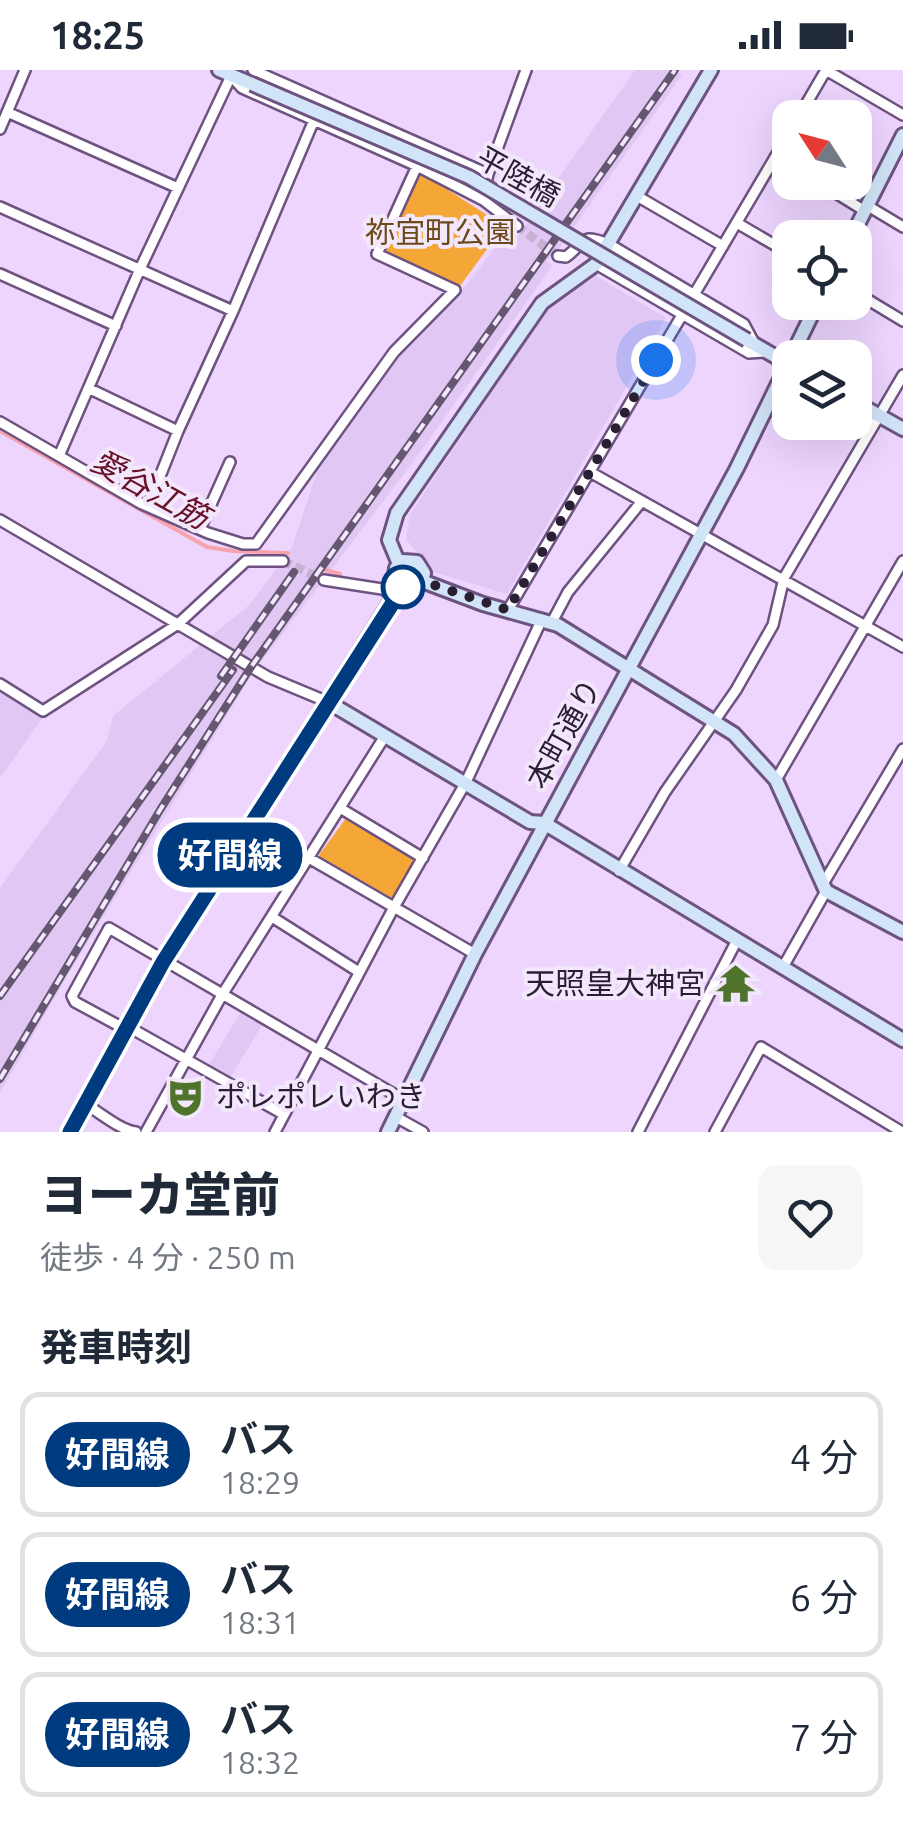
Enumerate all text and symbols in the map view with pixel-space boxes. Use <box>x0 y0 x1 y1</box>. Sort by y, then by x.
text: 18:25 <box>50 14 145 56</box>
north arrow <box>772 100 872 200</box>
map controls <box>772 100 872 440</box>
street label: 平陸橋 <box>471 139 566 213</box>
park label: 祢宜町公園 <box>365 215 515 249</box>
button: locate <box>772 220 872 320</box>
your location <box>631 335 681 385</box>
button: layers <box>772 340 872 440</box>
water label: 愛谷江筋 <box>86 441 220 537</box>
unlabelled marker <box>382 566 424 608</box>
street label: 本町通り <box>519 673 607 794</box>
line badge: 好間線 <box>172 822 288 888</box>
text: 好間線 <box>177 835 283 875</box>
temple icon: 天照皇大神宮 <box>714 963 756 1005</box>
place label: 天照皇大神宮 <box>525 966 705 1000</box>
theatre icon: ポレポレいわき <box>165 1076 207 1118</box>
place label: ポレポレいわき <box>216 1079 426 1113</box>
button: heart <box>758 1165 863 1270</box>
text: ヨーカ堂前 <box>40 1167 280 1221</box>
text: 徒歩 · 4 分 · 250 m <box>40 1239 296 1275</box>
text: 発車時刻 <box>40 1326 192 1368</box>
text: バス <box>220 1418 296 1460</box>
text: 好間線 <box>65 1434 170 1474</box>
text: 4 分 <box>790 1436 858 1478</box>
text: 18:29 <box>220 1464 300 1500</box>
text: バス <box>220 1558 296 1600</box>
text: 好間線 <box>65 1574 170 1614</box>
text: 6 分 <box>790 1576 858 1618</box>
text: 18:31 <box>220 1604 300 1640</box>
text: バス <box>220 1698 296 1740</box>
text: 好間線 <box>65 1714 170 1754</box>
text: 7 分 <box>790 1716 858 1758</box>
text: 18:32 <box>220 1744 300 1780</box>

